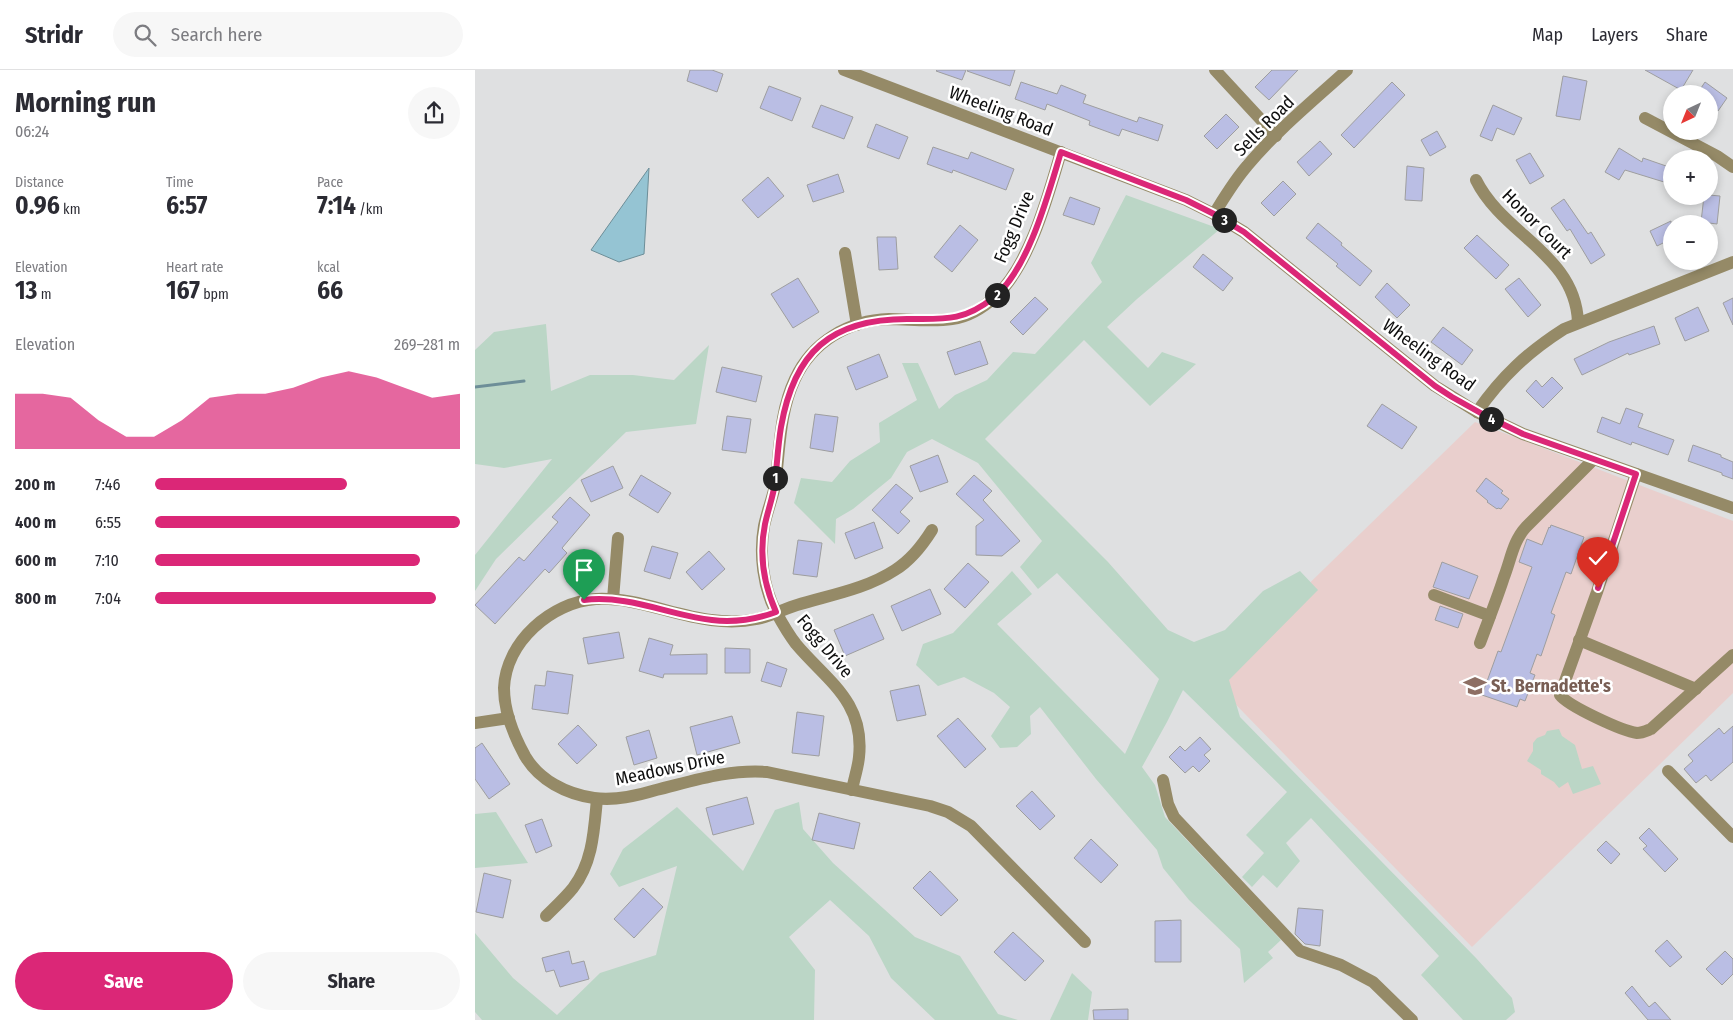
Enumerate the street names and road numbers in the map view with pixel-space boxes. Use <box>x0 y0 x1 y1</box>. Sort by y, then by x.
street label: Wheeling Road <box>946 81 1056 141</box>
street label: Sells Road <box>1229 91 1299 161</box>
street label: Honor Court <box>1498 185 1577 264</box>
street label: Fogg Drive <box>989 188 1039 266</box>
street label: Wheeling Road <box>1378 314 1480 396</box>
street label: Fogg Drive <box>792 610 858 682</box>
street label: Meadows Drive <box>613 746 727 790</box>

